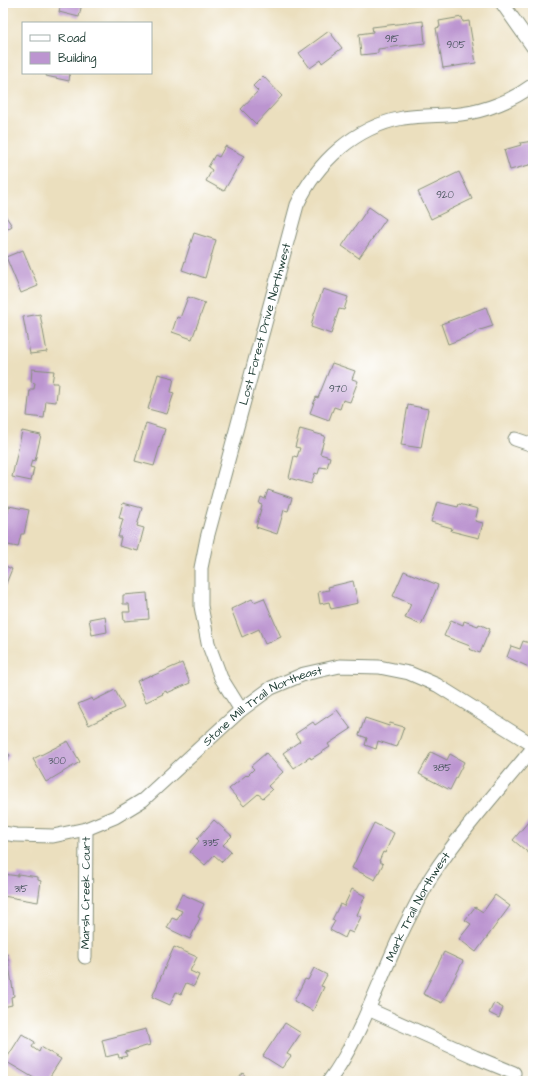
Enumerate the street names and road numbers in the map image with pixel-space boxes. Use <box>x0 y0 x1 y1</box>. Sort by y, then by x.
street label: Lost Forest Drive Northwest <box>235 241 295 407</box>
street label: Stone Mill Trail Northeast <box>199 662 324 750</box>
street label: Marsh Creek Court <box>77 836 94 949</box>
street label: Mark Trail Northwest <box>381 848 454 964</box>

